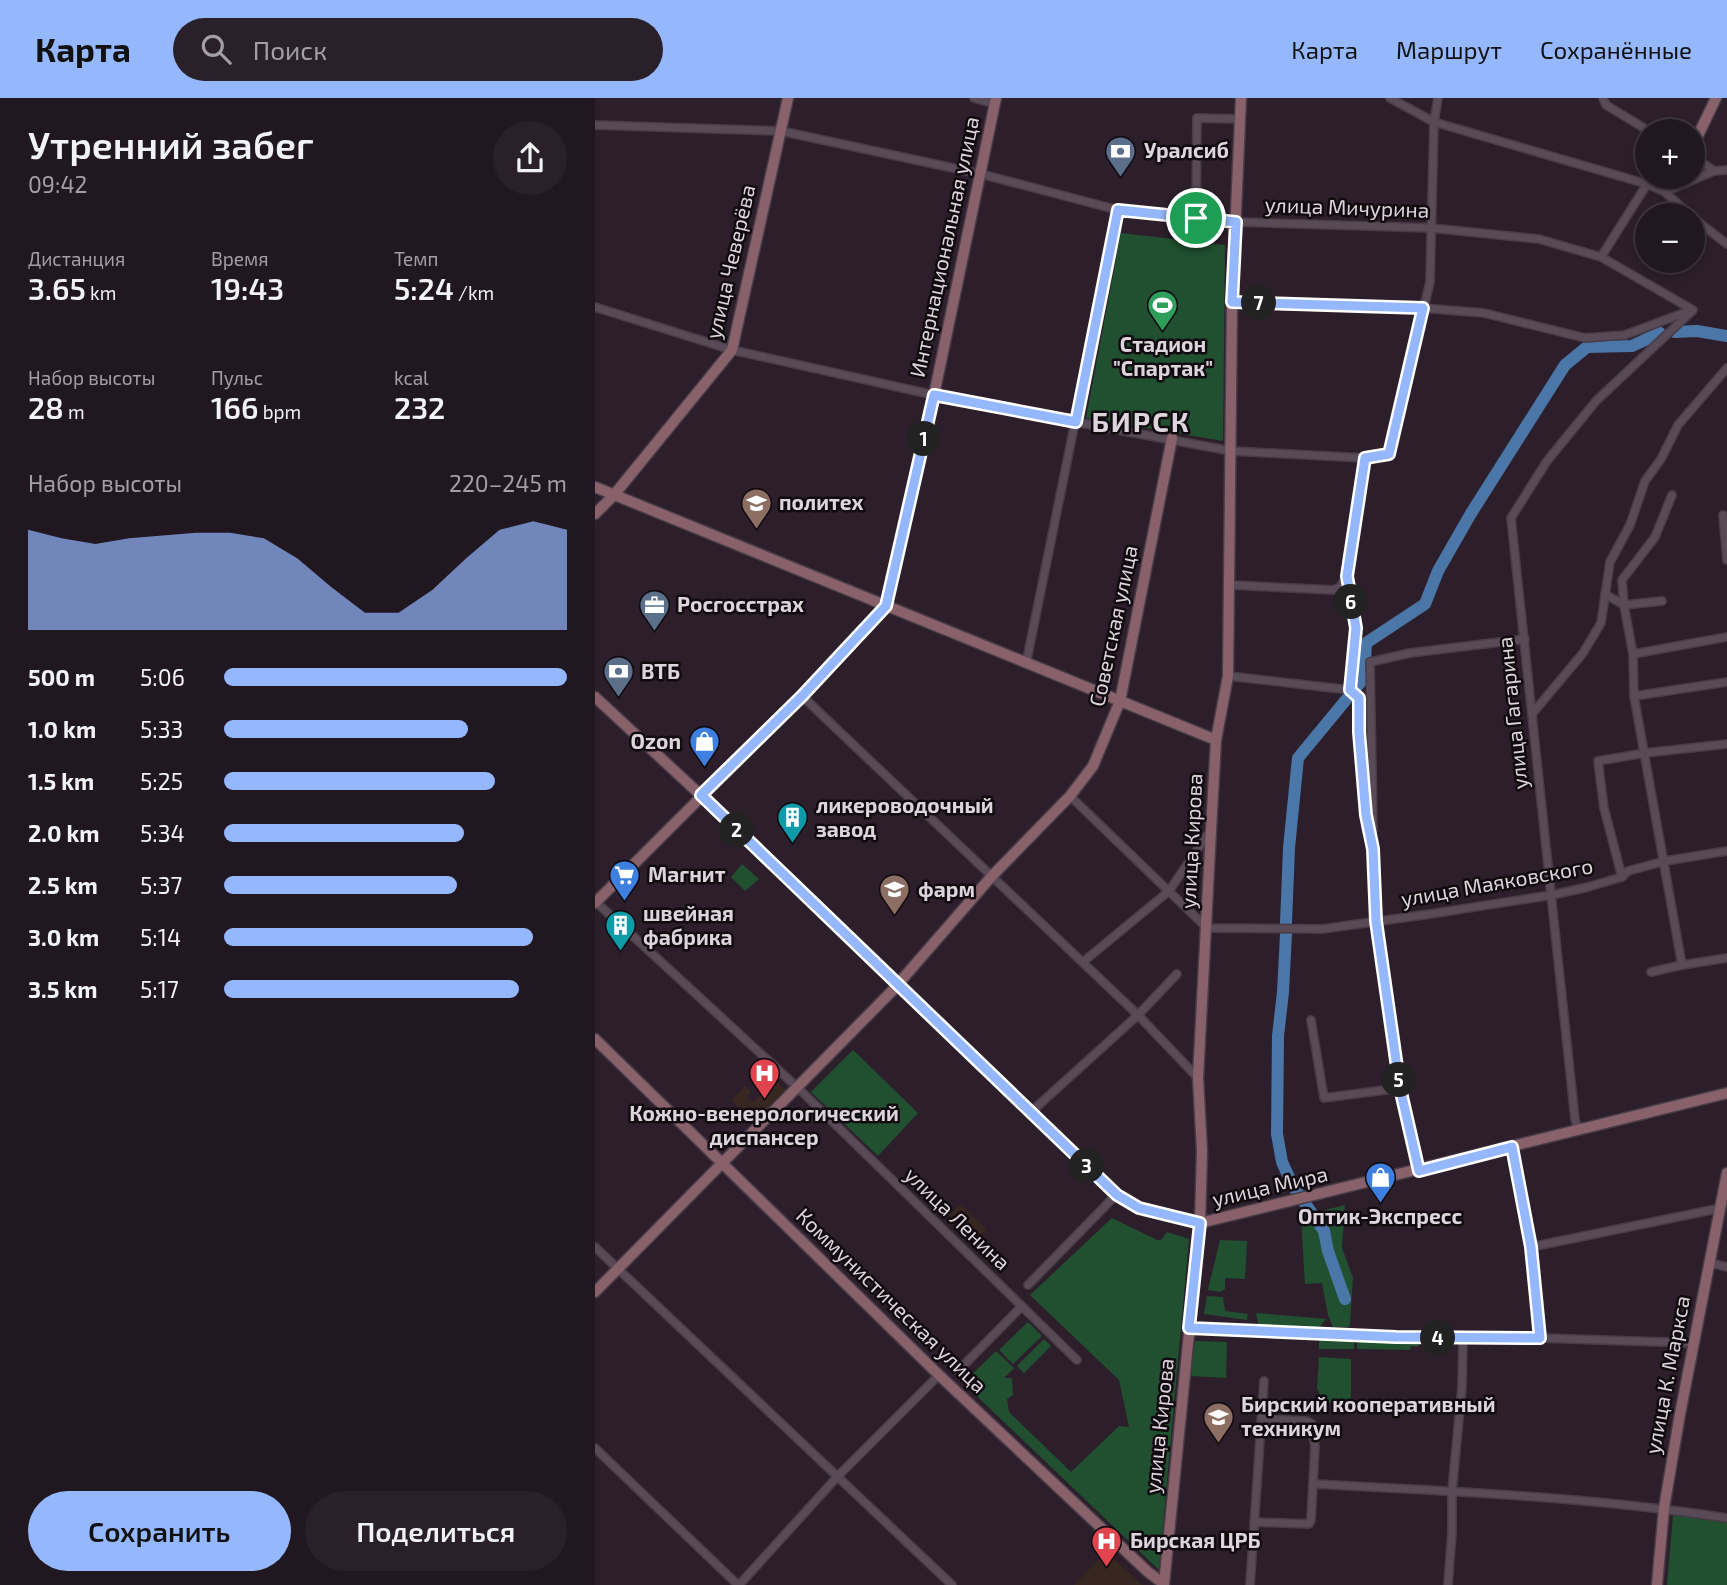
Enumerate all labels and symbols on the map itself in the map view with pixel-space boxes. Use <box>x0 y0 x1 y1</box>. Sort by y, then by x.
street label: Интернациональная улица <box>904 114 984 380</box>
bank icon: Уралсиб <box>1104 134 1138 178</box>
place label: Уралсиб <box>1144 137 1229 162</box>
street label: улица Чеверёва <box>700 182 760 341</box>
pin <box>1166 188 1226 248</box>
street label: улица Мичурина <box>1264 191 1430 223</box>
pin: 7 <box>1241 286 1277 320</box>
sports icon: Стадион "Спартак" <box>1146 288 1180 332</box>
place label: Стадион "Спартак" <box>1113 331 1213 380</box>
district label: БИРСК <box>1091 404 1191 438</box>
pin: 1 <box>907 422 941 456</box>
school or university icon: политех <box>739 486 773 530</box>
place label: политех <box>779 489 863 514</box>
street label: Советская улица <box>1083 543 1143 709</box>
pin: 6 <box>1333 584 1369 620</box>
office icon: Росгосстрах <box>637 588 671 632</box>
place label: Росгосстрах <box>677 591 804 616</box>
street label: улица Гагарина <box>1491 636 1533 791</box>
bank icon: ВТБ <box>601 655 635 699</box>
place label: ВТБ <box>641 658 680 683</box>
shop icon: Ozon <box>687 725 721 769</box>
place label: Ozon <box>631 728 681 753</box>
street label: улица Кирова <box>1174 772 1208 909</box>
place label: ликероводочный завод <box>816 792 994 841</box>
building icon: ликероводочный завод <box>776 801 810 845</box>
pin: 2 <box>719 812 755 848</box>
street label: улица Маяковского <box>1399 852 1595 912</box>
supermarket icon: Магнит <box>608 858 642 902</box>
place label: Магнит <box>648 861 726 886</box>
school or university icon: фарм <box>878 873 912 917</box>
place label: фарм <box>918 876 975 901</box>
place label: швейная фабрика <box>643 900 734 949</box>
building icon: швейная фабрика <box>603 909 637 953</box>
hospital icon: Кожно-венерологический диспансер <box>747 1057 781 1101</box>
pin: 5 <box>1381 1062 1417 1098</box>
place label: Кожно-венерологический диспансер <box>629 1100 899 1149</box>
pin: 3 <box>1070 1148 1105 1184</box>
street label: улица Мира <box>1209 1160 1330 1212</box>
shop icon: Оптик-Экспресс <box>1363 1160 1397 1204</box>
street label: улица Ленина <box>899 1161 1016 1275</box>
street label: Коммунистическая улица <box>791 1202 992 1398</box>
place label: Оптик-Экспресс <box>1298 1203 1462 1228</box>
street label: улица К. Маркса <box>1639 1293 1695 1456</box>
pin: 4 <box>1421 1320 1455 1356</box>
street label: улица Кирова <box>1139 1357 1179 1495</box>
place label: Бирский кооперативный техникум <box>1241 1391 1496 1440</box>
school or university icon: Бирский кооперативный техникум <box>1201 1400 1235 1444</box>
hospital icon: Бирская ЦРБ <box>1090 1524 1124 1568</box>
place label: Бирская ЦРБ <box>1130 1527 1261 1552</box>

